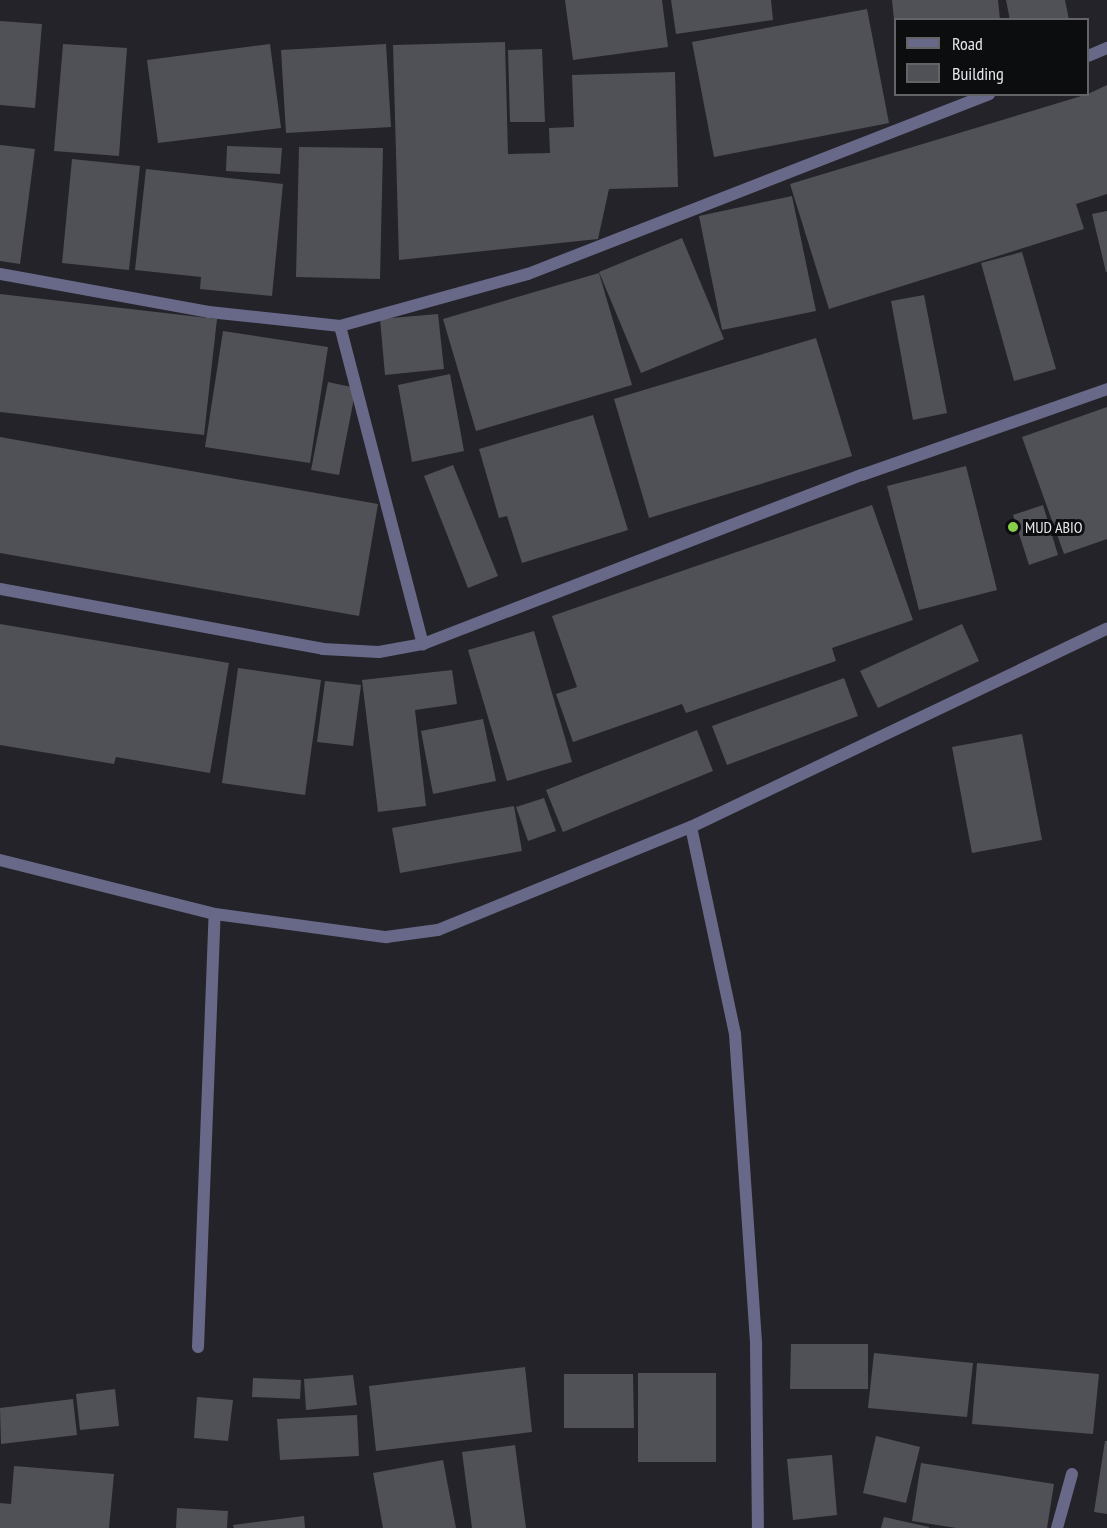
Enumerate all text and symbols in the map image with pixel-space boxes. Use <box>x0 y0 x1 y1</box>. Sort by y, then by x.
legend <box>894 18 1089 96</box>
text: Road <box>952 32 983 55</box>
text: Building <box>952 62 1004 85</box>
place label: MUD ABIO <box>1025 517 1083 537</box>
marker: MUD ABIO <box>1006 520 1020 534</box>

